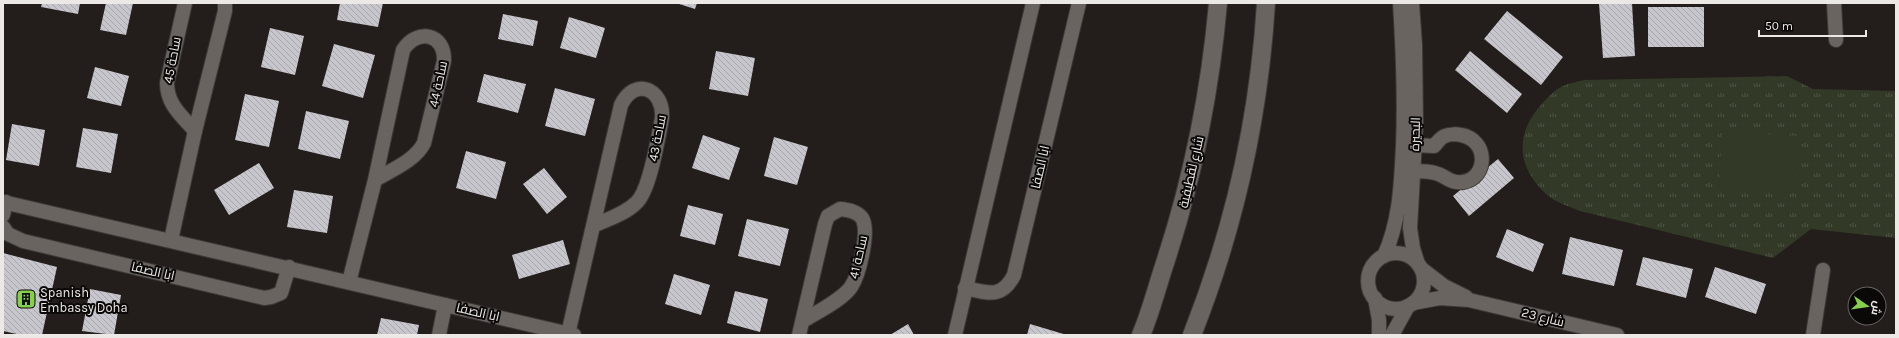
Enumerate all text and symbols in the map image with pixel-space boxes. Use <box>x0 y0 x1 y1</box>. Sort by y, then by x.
scale bar <box>1759 12 1866 38</box>
text: 50 m <box>1765 19 1793 33</box>
street label: ساحة 45 <box>160 35 184 85</box>
street label: ساحة 44 <box>426 59 450 109</box>
street label: ساحة 43 <box>645 113 669 163</box>
street label: البحيرة <box>1407 117 1423 151</box>
street label: شارع لقطيفية <box>1175 135 1208 210</box>
street label: ابا الصفا <box>1028 144 1052 190</box>
street label: ساحة 41 <box>846 234 870 280</box>
street label: ابا الصفا <box>130 259 176 283</box>
place label: Spanish Embassy Doha <box>40 285 128 315</box>
north arrow <box>1847 286 1887 326</box>
building icon: Spanish Embassy Doha <box>15 288 37 310</box>
street label: ابا الصفا <box>455 300 501 324</box>
text: ش <box>1868 300 1884 316</box>
street label: شارع 23 <box>1520 304 1566 331</box>

